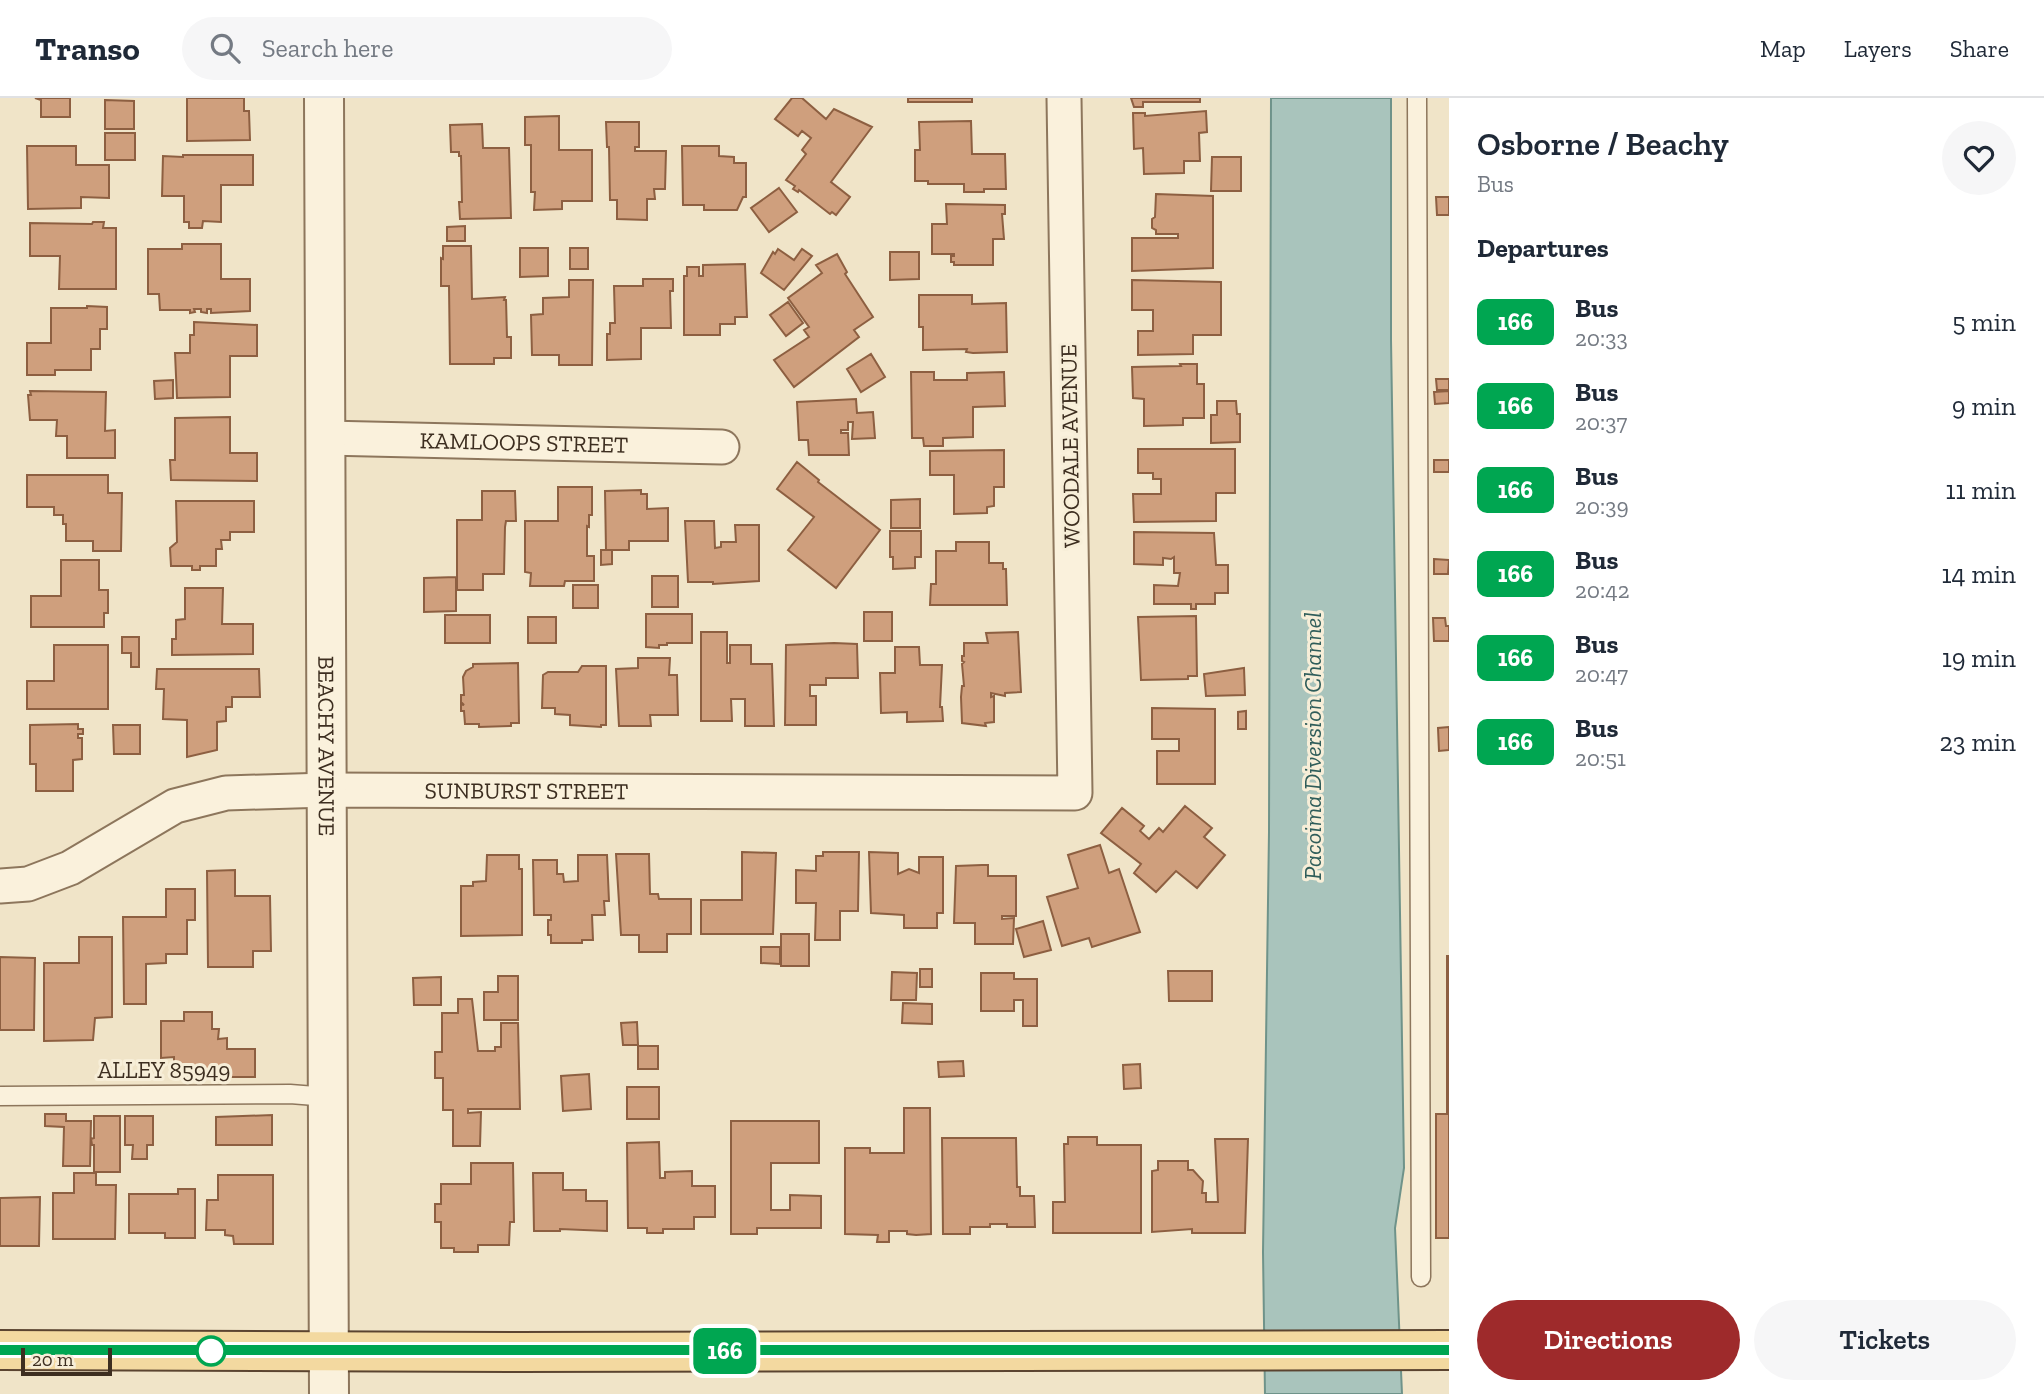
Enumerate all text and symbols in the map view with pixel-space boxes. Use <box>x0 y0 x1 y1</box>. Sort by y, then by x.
search box <box>182 17 672 80</box>
text: Transo <box>35 29 140 68</box>
icon: search <box>206 29 244 67</box>
text: Search here <box>262 32 393 64</box>
text: Map <box>1760 34 1806 63</box>
text: Layers <box>1844 34 1912 63</box>
text: Share <box>1950 34 2009 63</box>
button: heart <box>1942 121 2016 195</box>
text: Osborne / Beachy <box>1477 124 1729 163</box>
text: Bus <box>1477 170 1514 198</box>
text: Departures <box>1477 232 1609 264</box>
text: Bus <box>1575 292 1618 324</box>
text: 5 min <box>1952 306 2016 338</box>
text: 166 <box>1498 307 1533 336</box>
text: 20:33 <box>1575 324 1628 352</box>
street label: WOODALE AVENUE <box>1054 344 1086 548</box>
text: Bus <box>1575 376 1618 408</box>
text: 9 min <box>1952 390 2016 422</box>
text: 166 <box>1498 391 1533 420</box>
text: 20:37 <box>1575 408 1627 436</box>
street label: KAMLOOPS STREET <box>419 426 629 459</box>
text: Bus <box>1575 460 1618 492</box>
text: 11 min <box>1945 474 2016 506</box>
text: 166 <box>1498 475 1533 504</box>
text: 20:39 <box>1575 492 1629 520</box>
text: Bus <box>1575 544 1618 576</box>
text: 14 min <box>1941 558 2016 590</box>
text: 166 <box>1498 559 1533 588</box>
text: 20:42 <box>1575 576 1630 604</box>
water label: Pacoima Diversion Channel <box>1298 612 1327 880</box>
text: Bus <box>1575 628 1618 660</box>
text: 19 min <box>1942 642 2016 674</box>
text: 166 <box>1498 643 1533 672</box>
street label: BEACHY AVENUE <box>312 656 341 836</box>
text: 20:47 <box>1575 660 1628 688</box>
text: Bus <box>1575 712 1618 744</box>
text: 23 min <box>1939 726 2016 758</box>
text: 166 <box>1498 727 1533 756</box>
text: 20:51 <box>1575 744 1626 772</box>
street label: SUNBURST STREET <box>424 776 628 805</box>
street label: ALLEY 85949 <box>97 1056 231 1084</box>
button: Directions <box>1477 1300 1740 1380</box>
button: Tickets <box>1754 1300 2016 1380</box>
line badge: 166 <box>685 1328 765 1374</box>
unlabelled marker <box>196 1336 226 1366</box>
text: 166 <box>707 1336 743 1365</box>
scale bar <box>21 1345 112 1377</box>
text: 20 m <box>32 1348 73 1371</box>

